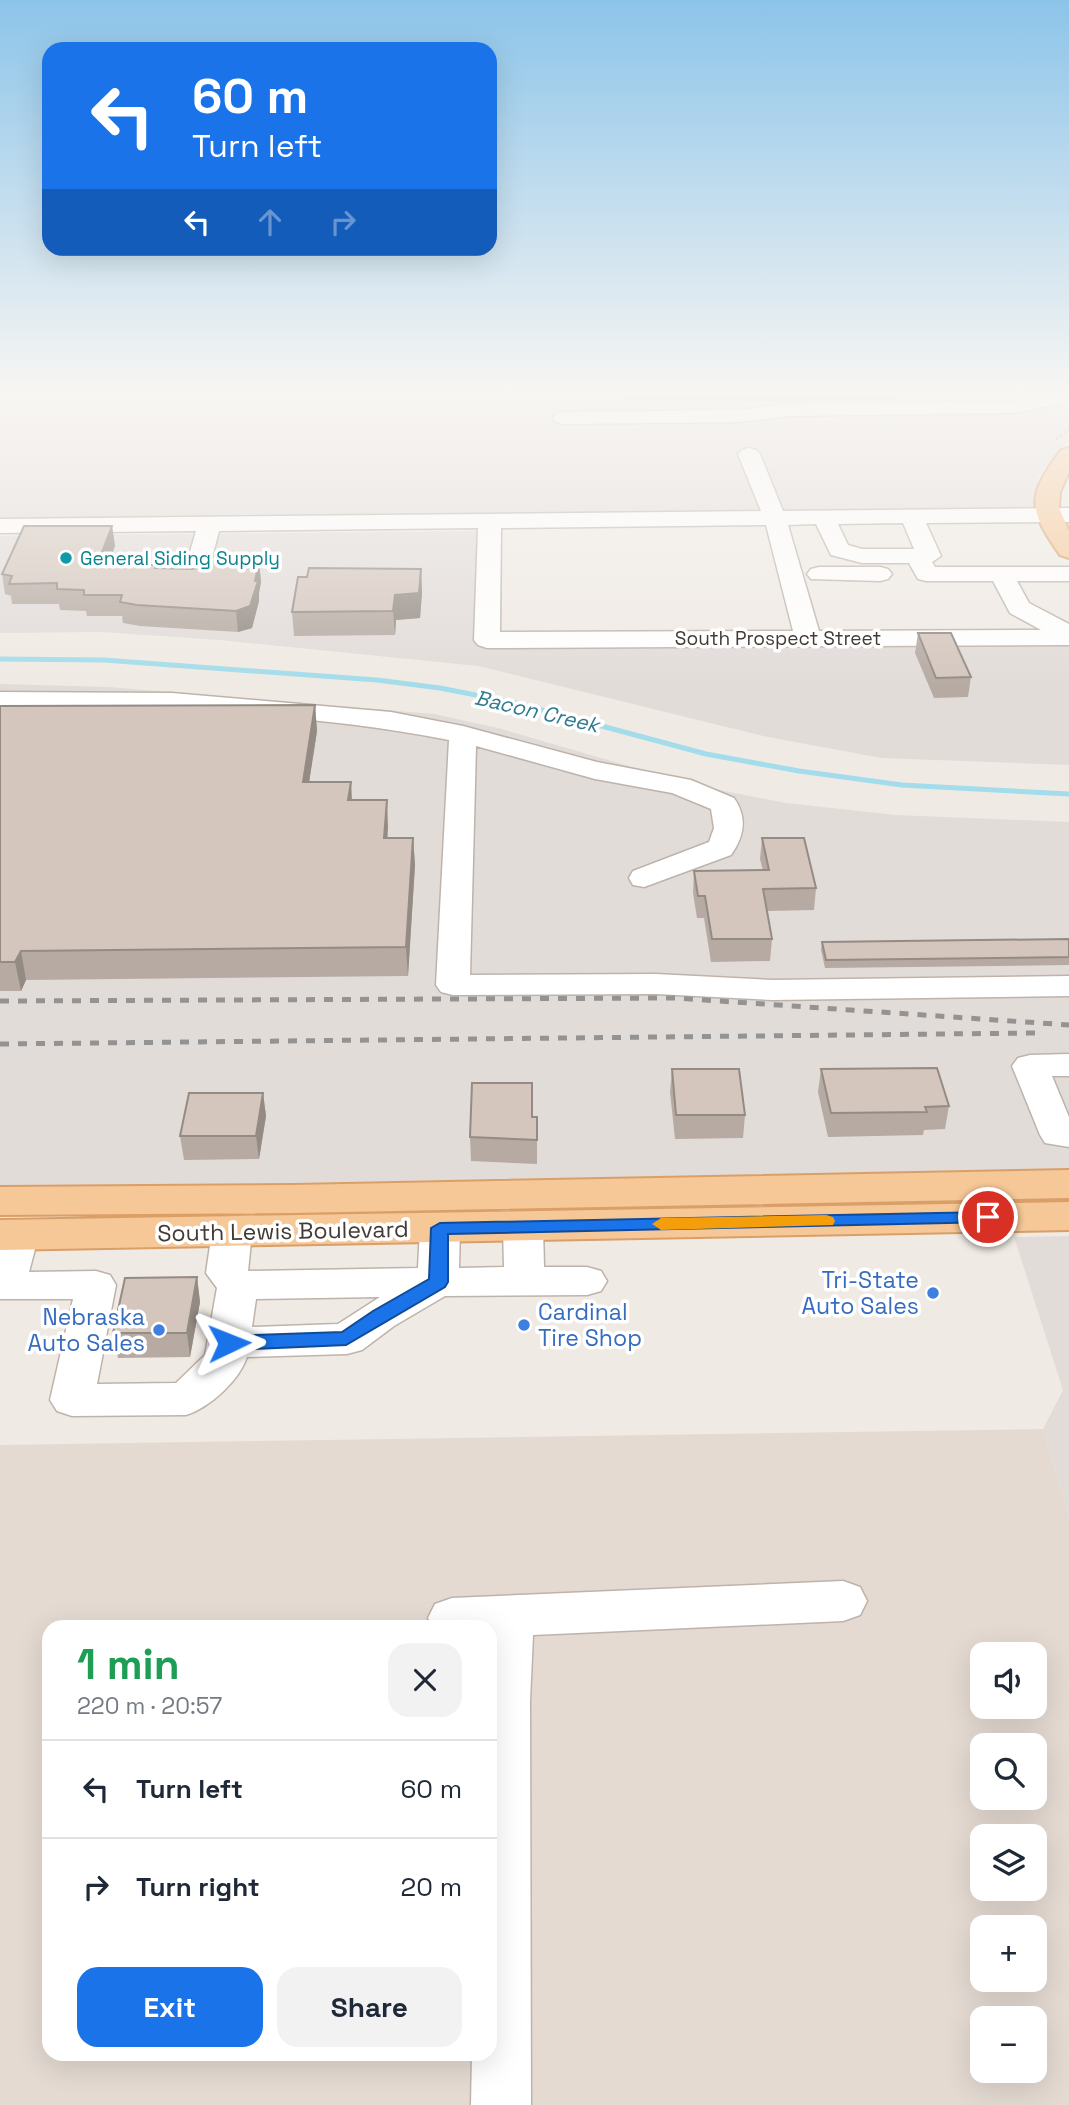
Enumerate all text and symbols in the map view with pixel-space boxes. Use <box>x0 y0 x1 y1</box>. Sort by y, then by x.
text: 60 m <box>192 65 308 127</box>
icon: left <box>77 70 168 161</box>
text: Turn left <box>192 126 322 166</box>
icon: left <box>178 203 216 241</box>
icon: ahead <box>251 203 289 241</box>
icon: right <box>324 203 362 241</box>
place label: General Siding Supply <box>80 546 280 571</box>
marker: General Siding Supply <box>58 550 74 566</box>
street label: South Prospect Street <box>675 626 881 651</box>
water label: Bacon Creek <box>472 684 604 739</box>
pin <box>958 1187 1018 1247</box>
icon: arrive <box>969 1198 1007 1236</box>
street label: South Lewis Boulevard <box>157 1214 409 1248</box>
place label: Tri-State Auto Sales <box>801 1265 919 1321</box>
marker: Tri-State Auto Sales <box>925 1285 941 1301</box>
place label: Cardinal Tire Shop <box>538 1297 642 1353</box>
place label: Nebraska Auto Sales <box>27 1302 145 1358</box>
position arrow <box>192 1306 266 1380</box>
marker: Cardinal Tire Shop <box>516 1317 532 1333</box>
marker: Nebraska Auto Sales <box>151 1322 167 1338</box>
text: 1 min <box>77 1638 180 1691</box>
map controls <box>970 1642 1047 2083</box>
button: sound <box>970 1642 1047 1719</box>
button: close <box>388 1643 462 1717</box>
text: 220 m · 20:57 <box>77 1691 222 1721</box>
button: search <box>970 1733 1047 1810</box>
icon: left <box>77 1770 115 1808</box>
text: Turn left <box>136 1772 243 1806</box>
text: 60 m <box>400 1772 462 1806</box>
button: layers <box>970 1824 1047 1901</box>
icon: right <box>77 1868 115 1906</box>
text: Turn right <box>136 1870 260 1904</box>
text: 20 m <box>401 1870 462 1904</box>
button: + <box>970 1915 1047 1992</box>
button: Exit <box>77 1967 263 2047</box>
button: Share <box>277 1967 462 2047</box>
button: − <box>970 2006 1047 2083</box>

